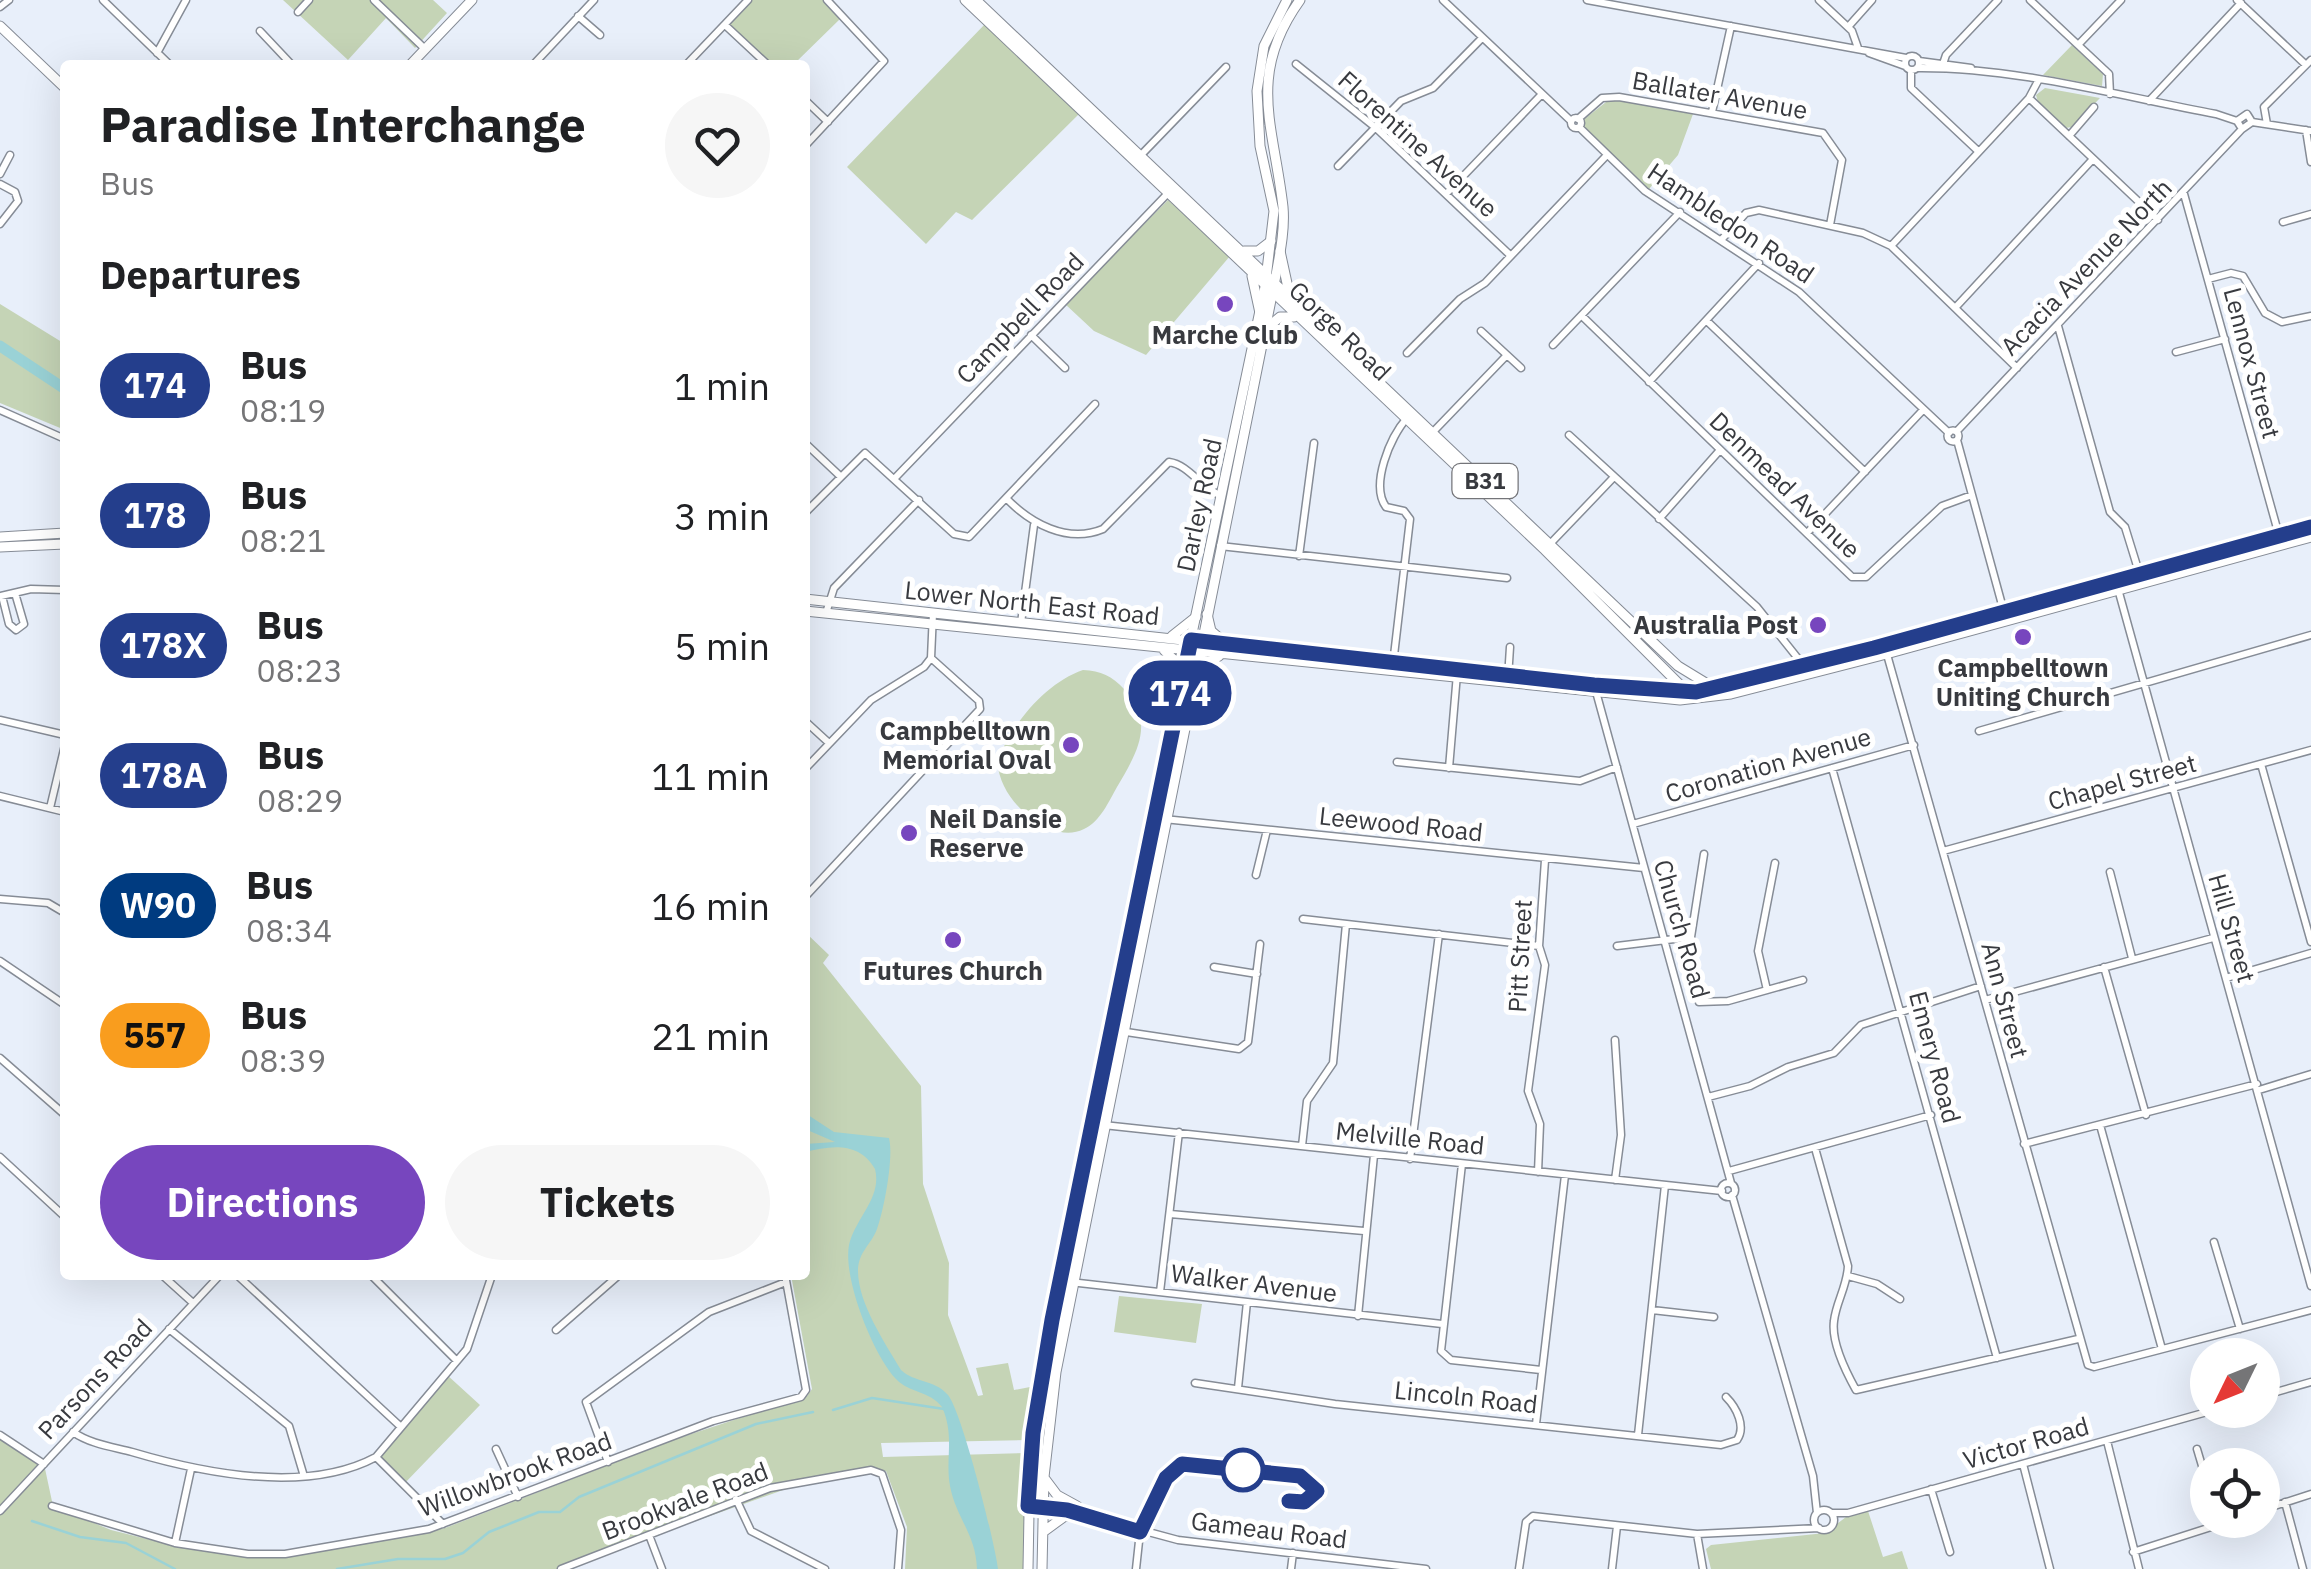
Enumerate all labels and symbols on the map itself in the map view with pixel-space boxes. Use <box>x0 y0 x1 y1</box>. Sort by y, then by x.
street label: Florentine Avenue <box>1331 63 1505 224</box>
street label: Ballater Avenue <box>1630 63 1810 126</box>
street label: Hambledon Road <box>1642 155 1821 290</box>
street label: Acacia Avenue North <box>1993 171 2179 362</box>
street label: Campbell Road <box>949 245 1091 390</box>
street label: Gorge Road <box>1282 274 1399 388</box>
street label: Lennox Street <box>2216 284 2289 442</box>
marker: Marche Club <box>1214 293 1236 315</box>
place label: Marche Club <box>1152 318 1298 351</box>
street label: Denmead Avenue <box>1703 404 1868 565</box>
street label: Darley Road <box>1168 435 1229 575</box>
road number: B31 <box>1452 464 1518 498</box>
street label: Lower North East Road <box>903 573 1161 632</box>
place label: Australia Post <box>1633 608 1798 641</box>
marker: Australia Post <box>1807 614 1829 636</box>
marker: Campbelltown Uniting Church <box>2012 626 2034 648</box>
place label: Campbelltown Uniting Church <box>1936 651 2110 713</box>
line badge: 174 <box>1122 660 1238 726</box>
place label: Campbelltown Memorial Oval <box>880 714 1051 776</box>
street label: Coronation Avenue <box>1661 719 1875 810</box>
marker: Campbelltown Memorial Oval <box>1060 734 1082 756</box>
street label: Chapel Street <box>2044 746 2200 817</box>
street label: Leewood Road <box>1317 798 1485 849</box>
place label: Neil Dansie Reserve <box>929 802 1062 864</box>
marker: Neil Dansie Reserve <box>898 822 920 844</box>
street label: Church Road <box>1647 856 1718 1002</box>
street label: Hill Street <box>2201 870 2264 986</box>
street label: Pitt Street <box>1500 899 1539 1013</box>
marker: Futures Church <box>942 929 964 951</box>
street label: Ann Street <box>1974 938 2037 1062</box>
place label: Futures Church <box>863 954 1043 987</box>
street label: Emery Road <box>1902 987 1969 1127</box>
street label: Melville Road <box>1334 1113 1486 1162</box>
street label: Walker Avenue <box>1169 1256 1339 1309</box>
street label: Parsons Road <box>30 1311 159 1446</box>
north arrow <box>2190 1338 2280 1428</box>
street label: Lincoln Road <box>1393 1373 1539 1420</box>
street label: Victor Road <box>1959 1409 2093 1476</box>
street label: Willowbrook Road <box>414 1423 616 1524</box>
unlabelled marker <box>1222 1449 1264 1491</box>
street label: Brookvale Road <box>597 1454 773 1547</box>
street label: Gameau Road <box>1189 1504 1349 1555</box>

